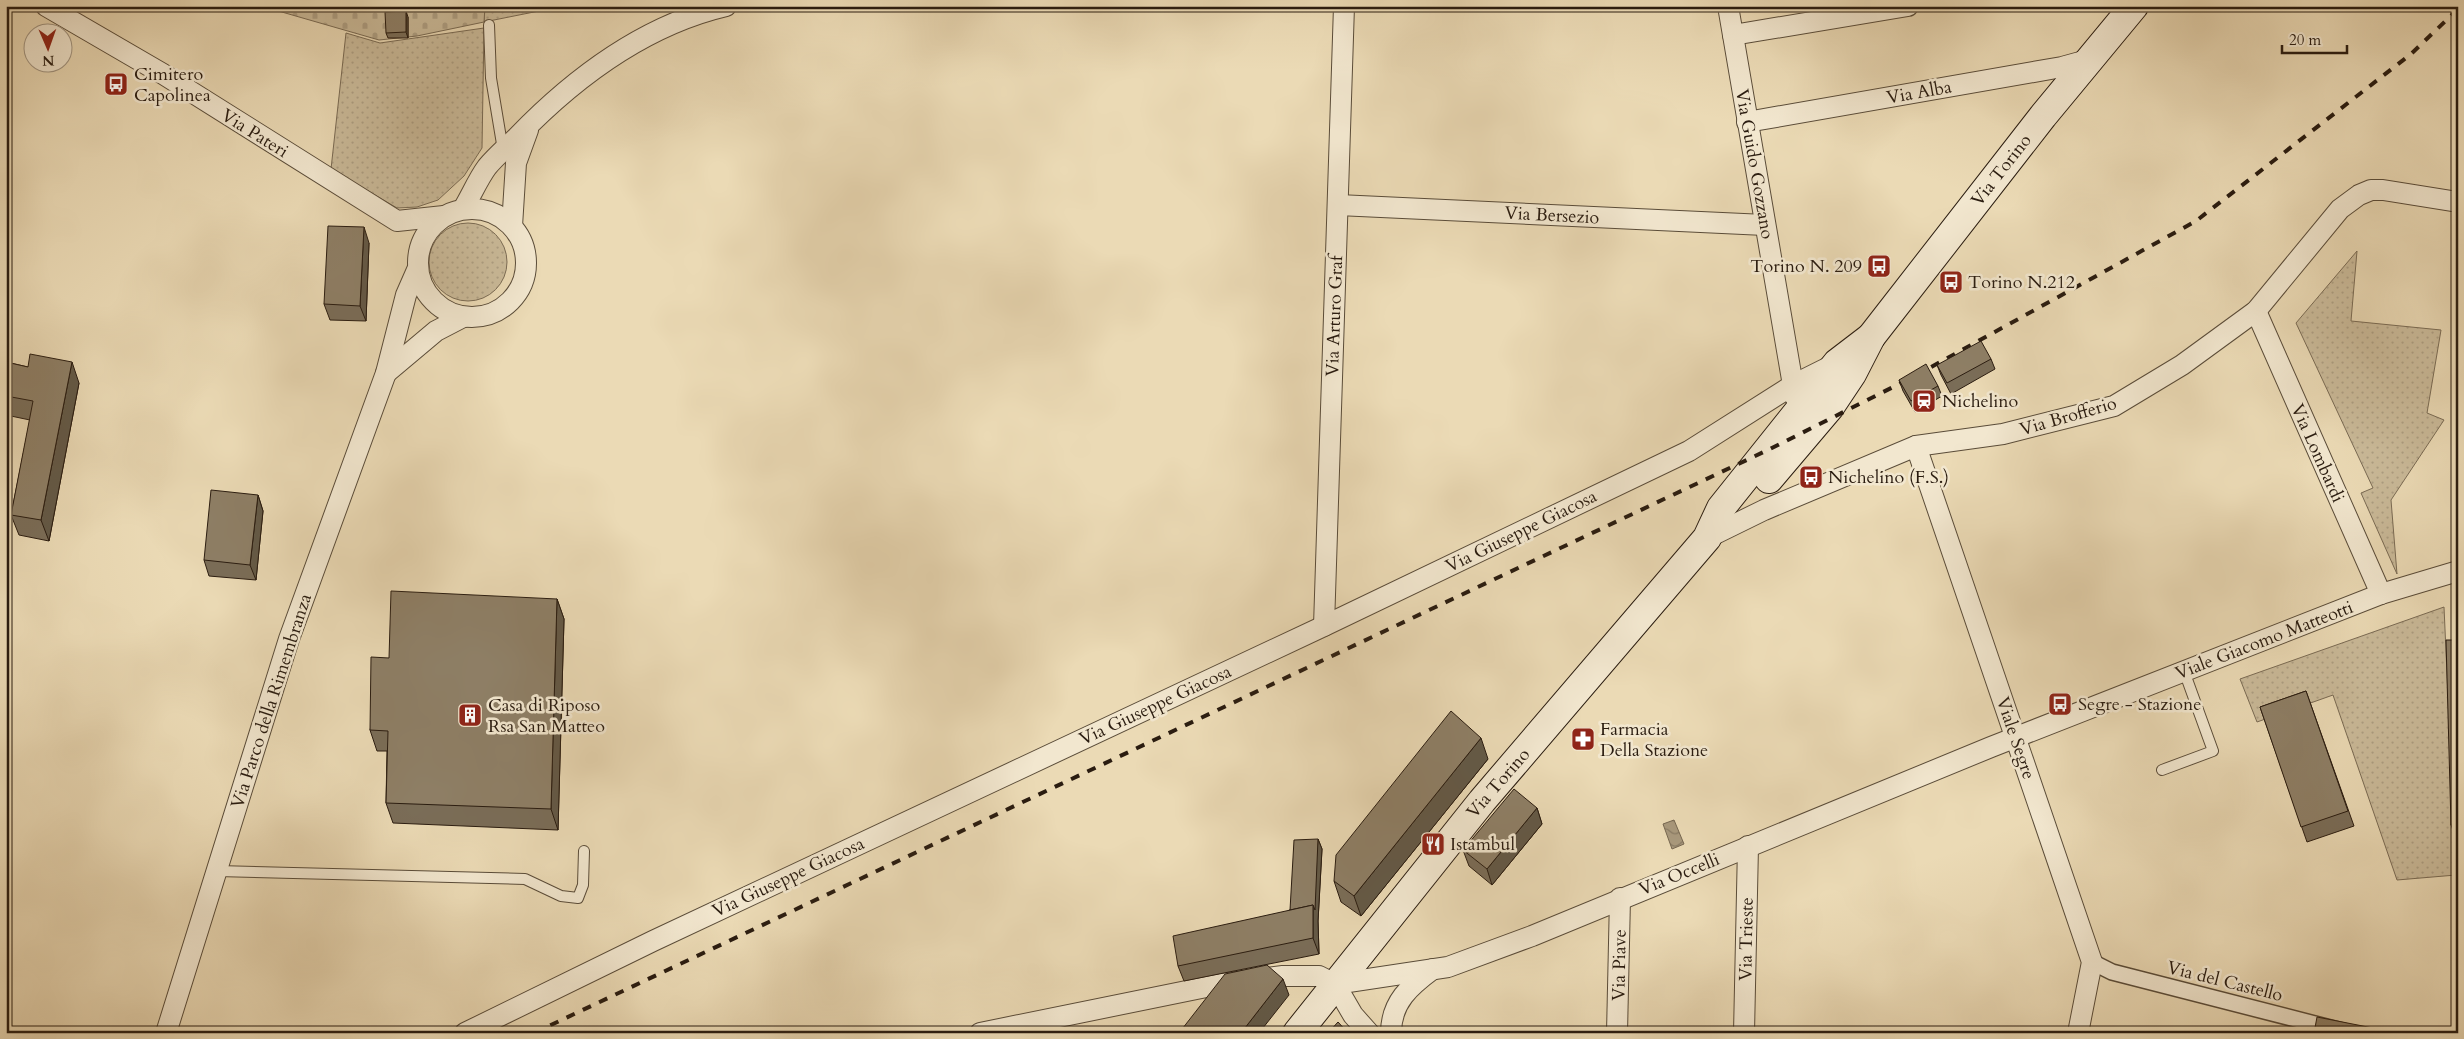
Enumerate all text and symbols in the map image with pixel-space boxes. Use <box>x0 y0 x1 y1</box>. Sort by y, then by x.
north arrow <box>22 22 72 72</box>
scale bar <box>2282 22 2346 54</box>
text: 20 m <box>2289 30 2321 50</box>
text: N <box>42 51 55 70</box>
place label: Cimitero Capolinea <box>134 62 211 108</box>
bus stop icon: Cimitero Capolinea <box>103 71 129 97</box>
street label: Via Alba <box>1885 74 1954 111</box>
street label: Via Guido Gozzano <box>1729 87 1780 241</box>
street label: Via Pateri <box>216 103 293 164</box>
street label: Via Torino <box>1965 129 2038 212</box>
street label: Via Bersezio <box>1504 201 1600 230</box>
street label: Via Arturo Graf <box>1320 252 1349 377</box>
bus stop icon: Torino N. 209 <box>1866 253 1892 279</box>
place label: Torino N. 209 <box>1750 254 1862 279</box>
bus stop icon: Torino N.212 <box>1938 269 1964 295</box>
place label: Torino N.212 <box>1968 270 2075 295</box>
station icon: Nichelino <box>1911 388 1937 414</box>
place label: Nichelino <box>1942 389 2019 414</box>
street label: Via Brofferio <box>2017 391 2120 442</box>
street label: Via Lombardi <box>2285 400 2350 506</box>
bus stop icon: Nichelino (F.S.) <box>1798 464 1824 490</box>
place label: Nichelino (F.S.) <box>1828 465 1949 490</box>
street label: Via Giuseppe Giacosa <box>1441 484 1601 579</box>
street label: Via Parco della Rimembranza <box>225 590 318 812</box>
street label: Viale Giacomo Matteotti <box>2172 595 2357 686</box>
street label: Via Giuseppe Giacosa <box>1075 659 1236 752</box>
bus stop icon: Segre - Stazione <box>2047 691 2073 717</box>
place label: Segre - Stazione <box>2078 692 2201 717</box>
place label: Casa di Riposo Rsa San Matteo <box>488 693 605 739</box>
street label: Viale Segre <box>1990 694 2041 783</box>
building icon: Casa di Riposo Rsa San Matteo <box>457 702 483 728</box>
place label: Farmacia Della Stazione <box>1600 717 1708 763</box>
pharmacy icon: Farmacia Della Stazione <box>1570 726 1596 752</box>
street label: Via Torino <box>1461 743 1536 824</box>
street label: Via Giuseppe Giacosa <box>708 831 869 924</box>
restaurant icon: Istambul <box>1420 831 1446 857</box>
place label: Istambul <box>1450 832 1515 857</box>
street label: Via Occelli <box>1635 847 1723 902</box>
street label: Via Trieste <box>1733 897 1760 981</box>
street label: Via Piave <box>1606 929 1633 1001</box>
street label: Via del Castello <box>2164 955 2286 1008</box>

